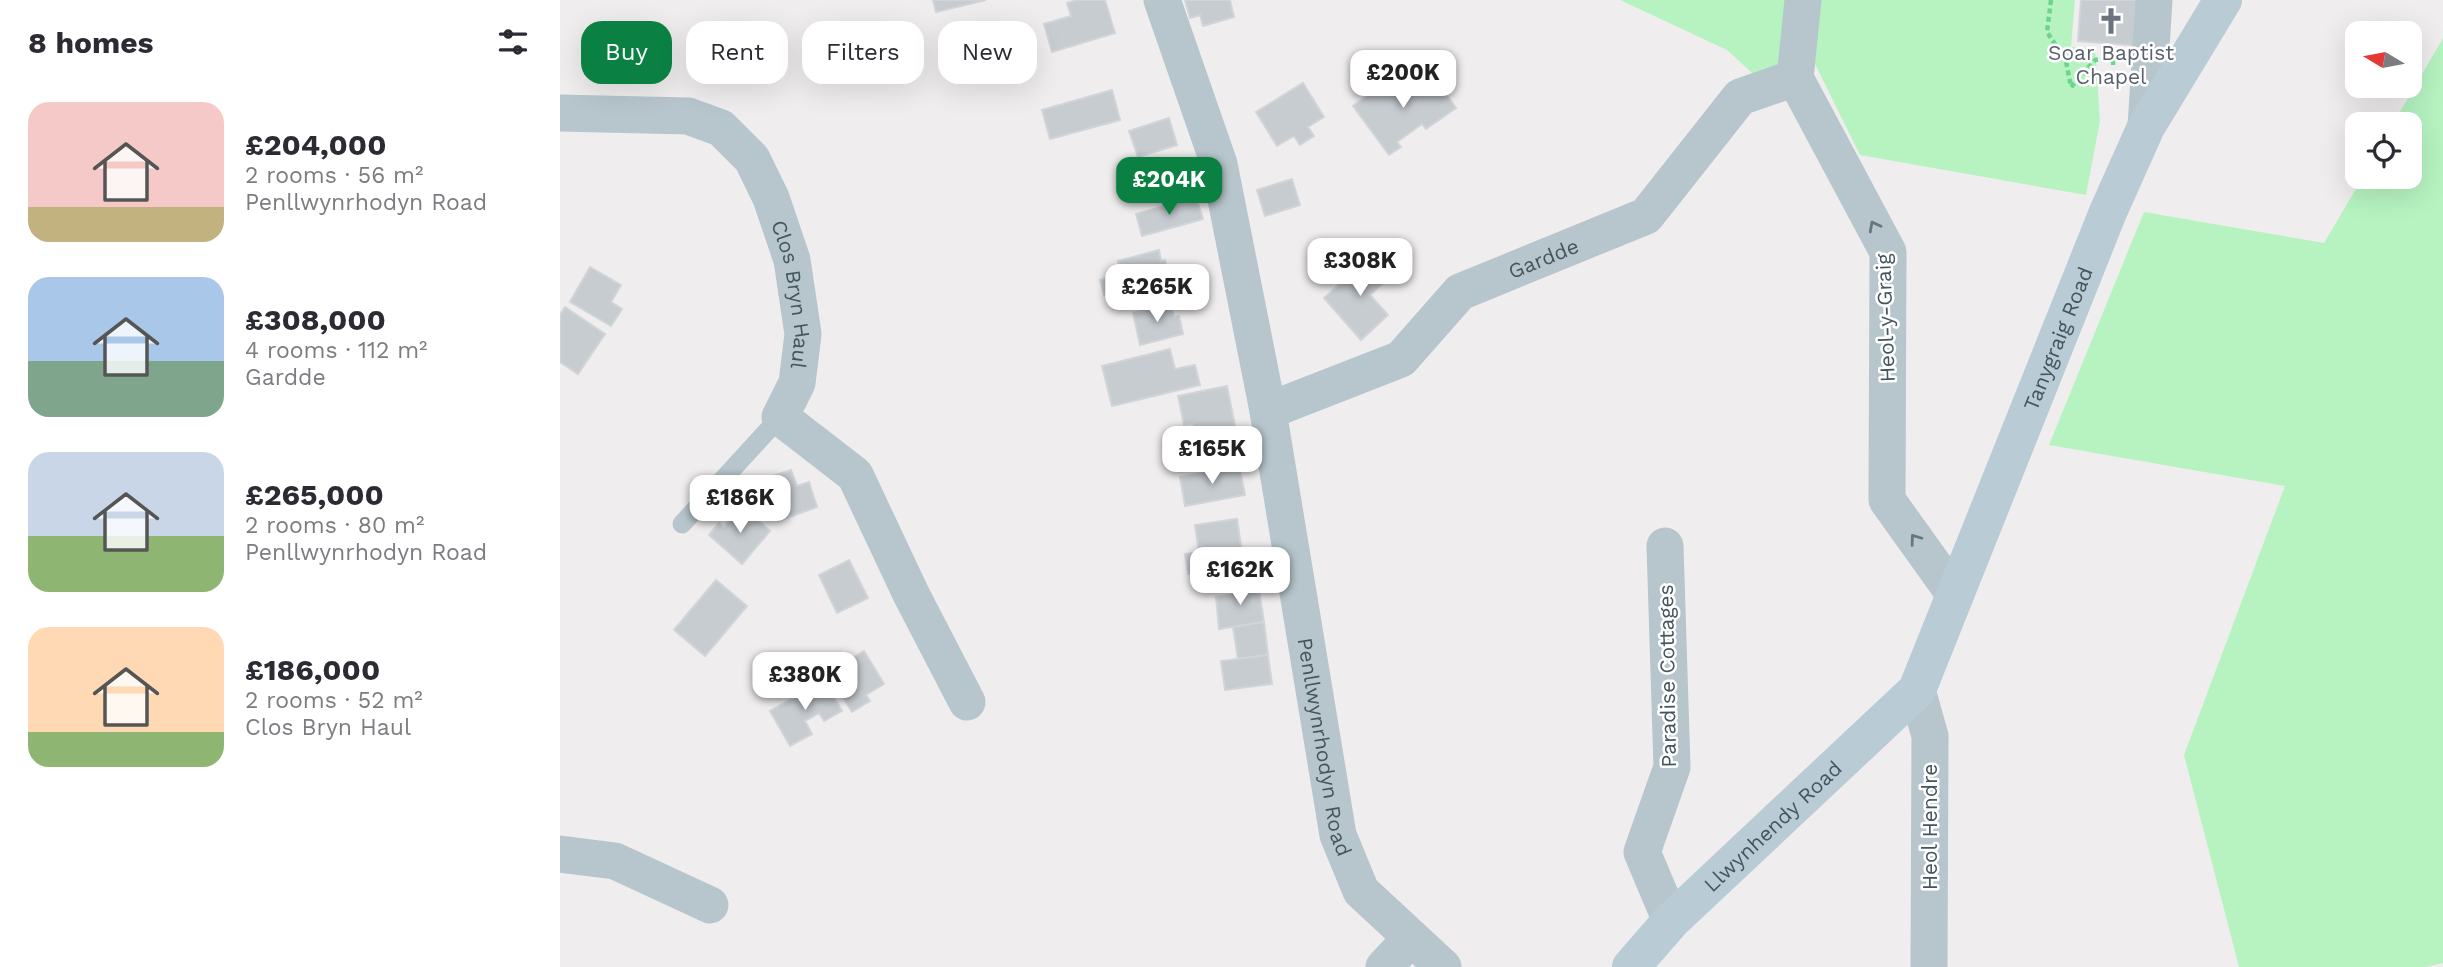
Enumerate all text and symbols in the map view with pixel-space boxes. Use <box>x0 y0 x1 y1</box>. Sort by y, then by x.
church icon: Soar Baptist Chapel <box>2096 6 2126 36</box>
chip: Buy <box>581 21 672 84</box>
chip: Rent <box>686 21 788 84</box>
chip: Filters <box>802 21 924 84</box>
chip: New <box>938 21 1037 84</box>
north arrow <box>2345 21 2422 98</box>
map controls <box>2345 21 2422 189</box>
icon: filters <box>494 23 532 61</box>
text: 8 homes <box>28 25 154 60</box>
place label: Soar Baptist Chapel <box>2048 40 2174 89</box>
pin: £200K <box>1354 50 1452 110</box>
text: £200K <box>1366 59 1440 86</box>
button: locate <box>2345 112 2422 189</box>
text: £204,000 <box>245 127 386 162</box>
icon: home <box>84 130 168 214</box>
pin: £204K <box>1120 158 1218 217</box>
text: 2 rooms · 56 m² <box>245 162 423 189</box>
text: £204K <box>1132 166 1206 193</box>
text: Penllwynrhodyn Road <box>245 189 487 216</box>
street label: Clos Bryn Haul <box>767 217 816 371</box>
one-way arrow <box>1869 221 1882 233</box>
street label: Gardde <box>1504 232 1582 284</box>
pin: £308K <box>1311 238 1409 298</box>
text: £308K <box>1323 247 1397 274</box>
street label: Heol-y-Graig <box>1870 252 1900 383</box>
street label: Tanygraig Road <box>2018 263 2097 414</box>
pin: £265K <box>1108 264 1206 324</box>
text: £265K <box>1121 273 1193 300</box>
text: £308,000 <box>245 302 386 337</box>
icon: home <box>84 305 168 389</box>
text: 4 rooms · 112 m² <box>245 337 427 364</box>
text: Gardde <box>245 364 326 391</box>
pin: £165K <box>1163 426 1261 486</box>
text: £165K <box>1178 435 1246 462</box>
pin: £186K <box>691 476 789 535</box>
text: £265,000 <box>245 477 384 512</box>
icon: home <box>84 480 168 564</box>
text: £186K <box>706 484 774 511</box>
text: 2 rooms · 80 m² <box>245 512 424 539</box>
one-way arrow <box>1911 534 1923 547</box>
text: Penllwynrhodyn Road <box>245 539 487 566</box>
pin: £162K <box>1191 548 1289 607</box>
text: £162K <box>1206 556 1274 583</box>
street label: Paradise Cottages <box>1653 584 1681 768</box>
street label: Penllwynrhodyn Road <box>1293 636 1358 860</box>
text: £186,000 <box>245 652 380 687</box>
pin: £380K <box>756 652 854 712</box>
icon: home <box>84 655 168 739</box>
text: £380K <box>768 661 842 688</box>
text: 2 rooms · 52 m² <box>245 687 423 714</box>
text: Clos Bryn Haul <box>245 714 411 741</box>
street label: Llwynhendy Road <box>1698 755 1847 897</box>
street label: Heol Hendre <box>1917 764 1942 890</box>

